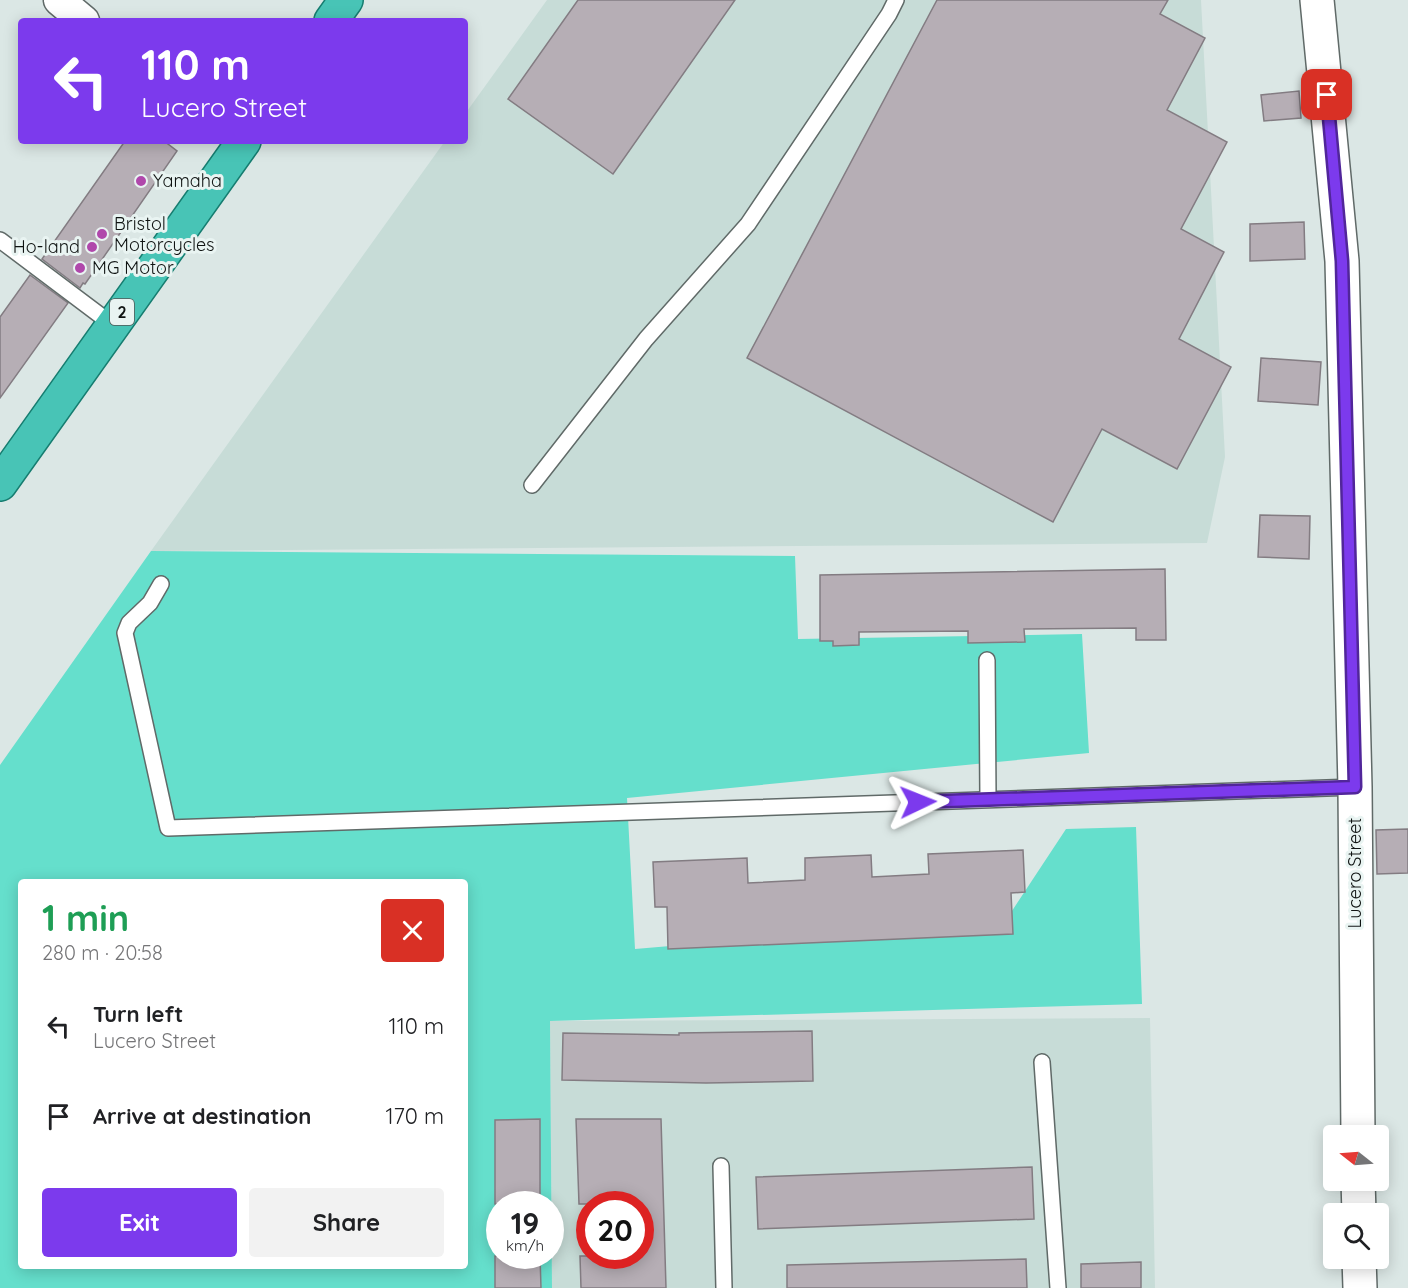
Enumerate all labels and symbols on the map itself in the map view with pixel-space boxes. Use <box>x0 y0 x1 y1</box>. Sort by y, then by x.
pin <box>1301 69 1352 120</box>
place label: Yamaha <box>153 169 222 192</box>
marker: Yamaha <box>134 174 148 188</box>
place label: Bristol Motorcycles <box>114 212 215 256</box>
marker: Bristol Motorcycles <box>95 227 109 241</box>
place label: Ho-land <box>13 235 80 258</box>
marker: Ho-land <box>85 240 99 254</box>
place label: MG Motor <box>92 256 174 279</box>
marker: MG Motor <box>73 261 87 275</box>
road number: 2 <box>110 299 134 325</box>
position arrow <box>886 770 950 834</box>
street label: Lucero Street <box>1343 818 1366 928</box>
north arrow <box>1323 1125 1389 1191</box>
speed limit sign: 20 <box>576 1191 654 1269</box>

